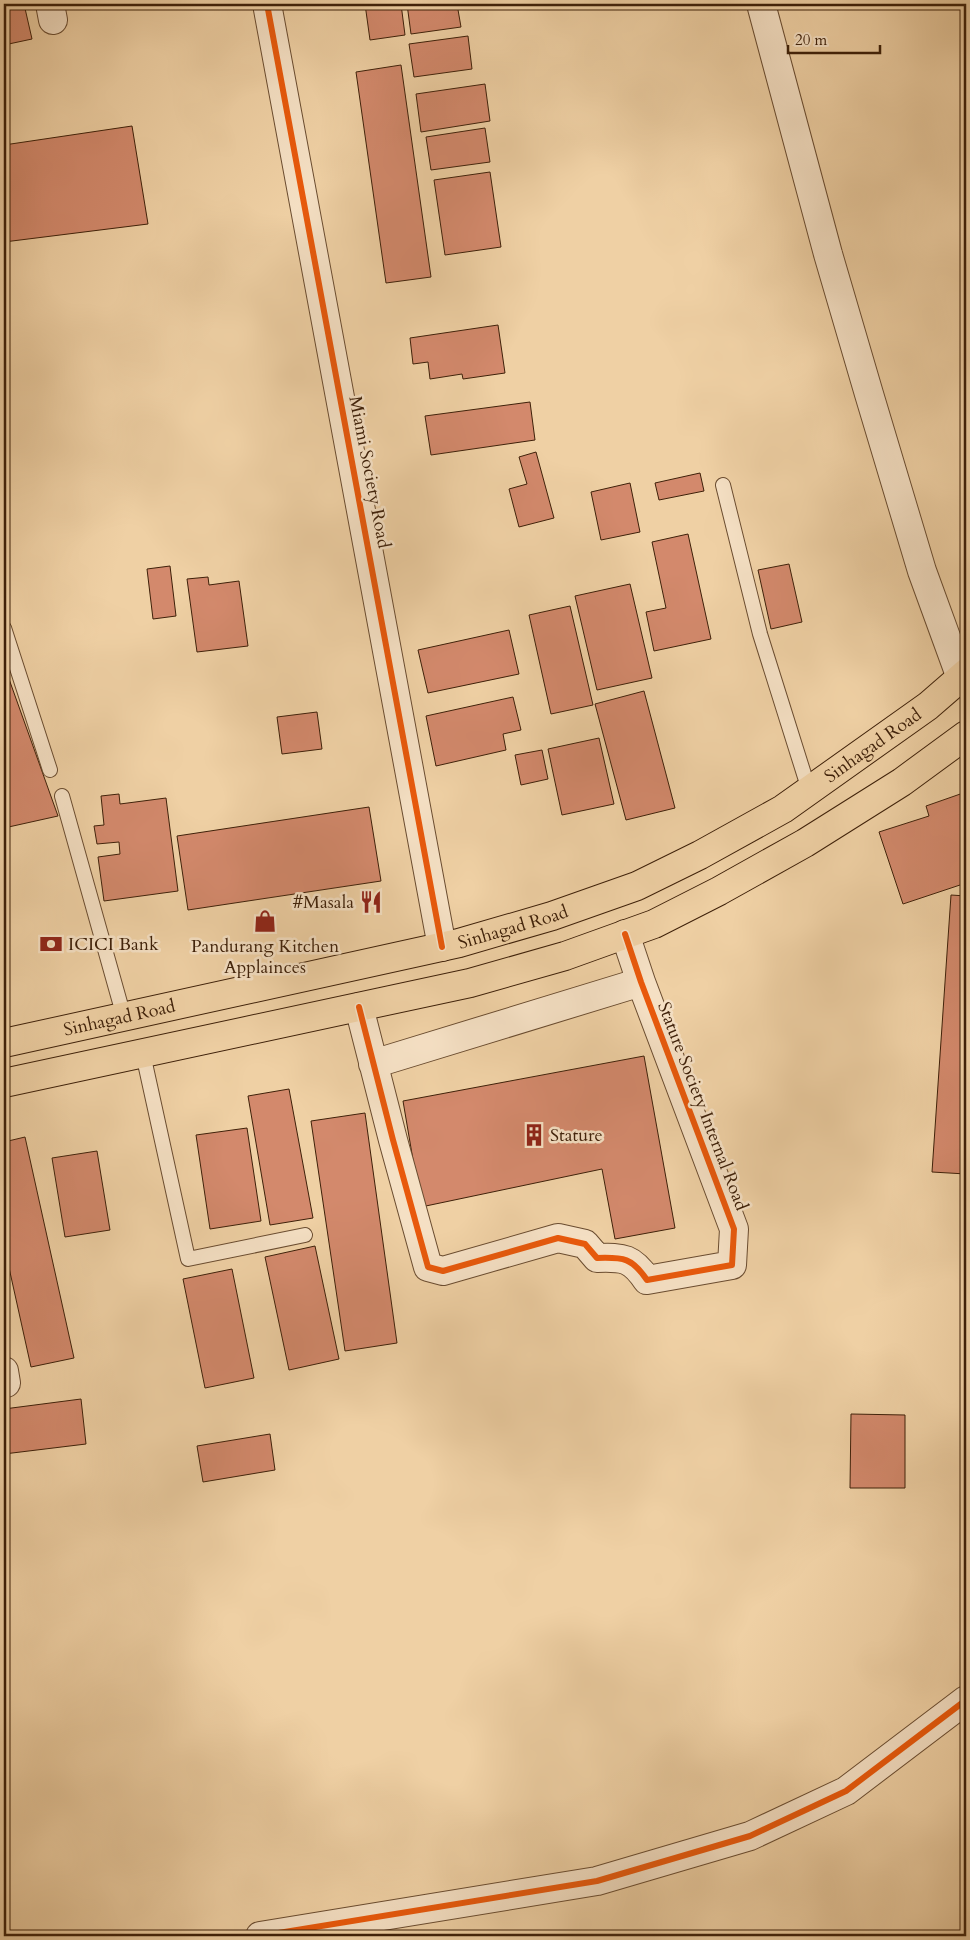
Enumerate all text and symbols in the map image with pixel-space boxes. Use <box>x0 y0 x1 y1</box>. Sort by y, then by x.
scale bar <box>788 22 880 54</box>
text: 20 m <box>795 30 827 50</box>
street label: Miami Society Road <box>342 394 397 551</box>
street label: Sinhagad Road <box>819 702 927 789</box>
restaurant icon: #Masala <box>358 889 384 915</box>
place label: #Masala <box>293 890 354 915</box>
street label: Sinhagad Road <box>455 899 572 956</box>
shop icon: Pandurang Kitchen Applainces <box>252 908 278 934</box>
bank icon: ICICI Bank <box>38 931 64 957</box>
place label: ICICI Bank <box>68 932 159 957</box>
place label: Pandurang Kitchen Applainces <box>191 934 340 980</box>
street label: Sinhagad Road <box>61 994 178 1043</box>
street label: Stature Society Internal Road <box>651 998 754 1215</box>
building icon: Stature <box>521 1122 547 1148</box>
place label: Stature <box>550 1123 603 1148</box>

